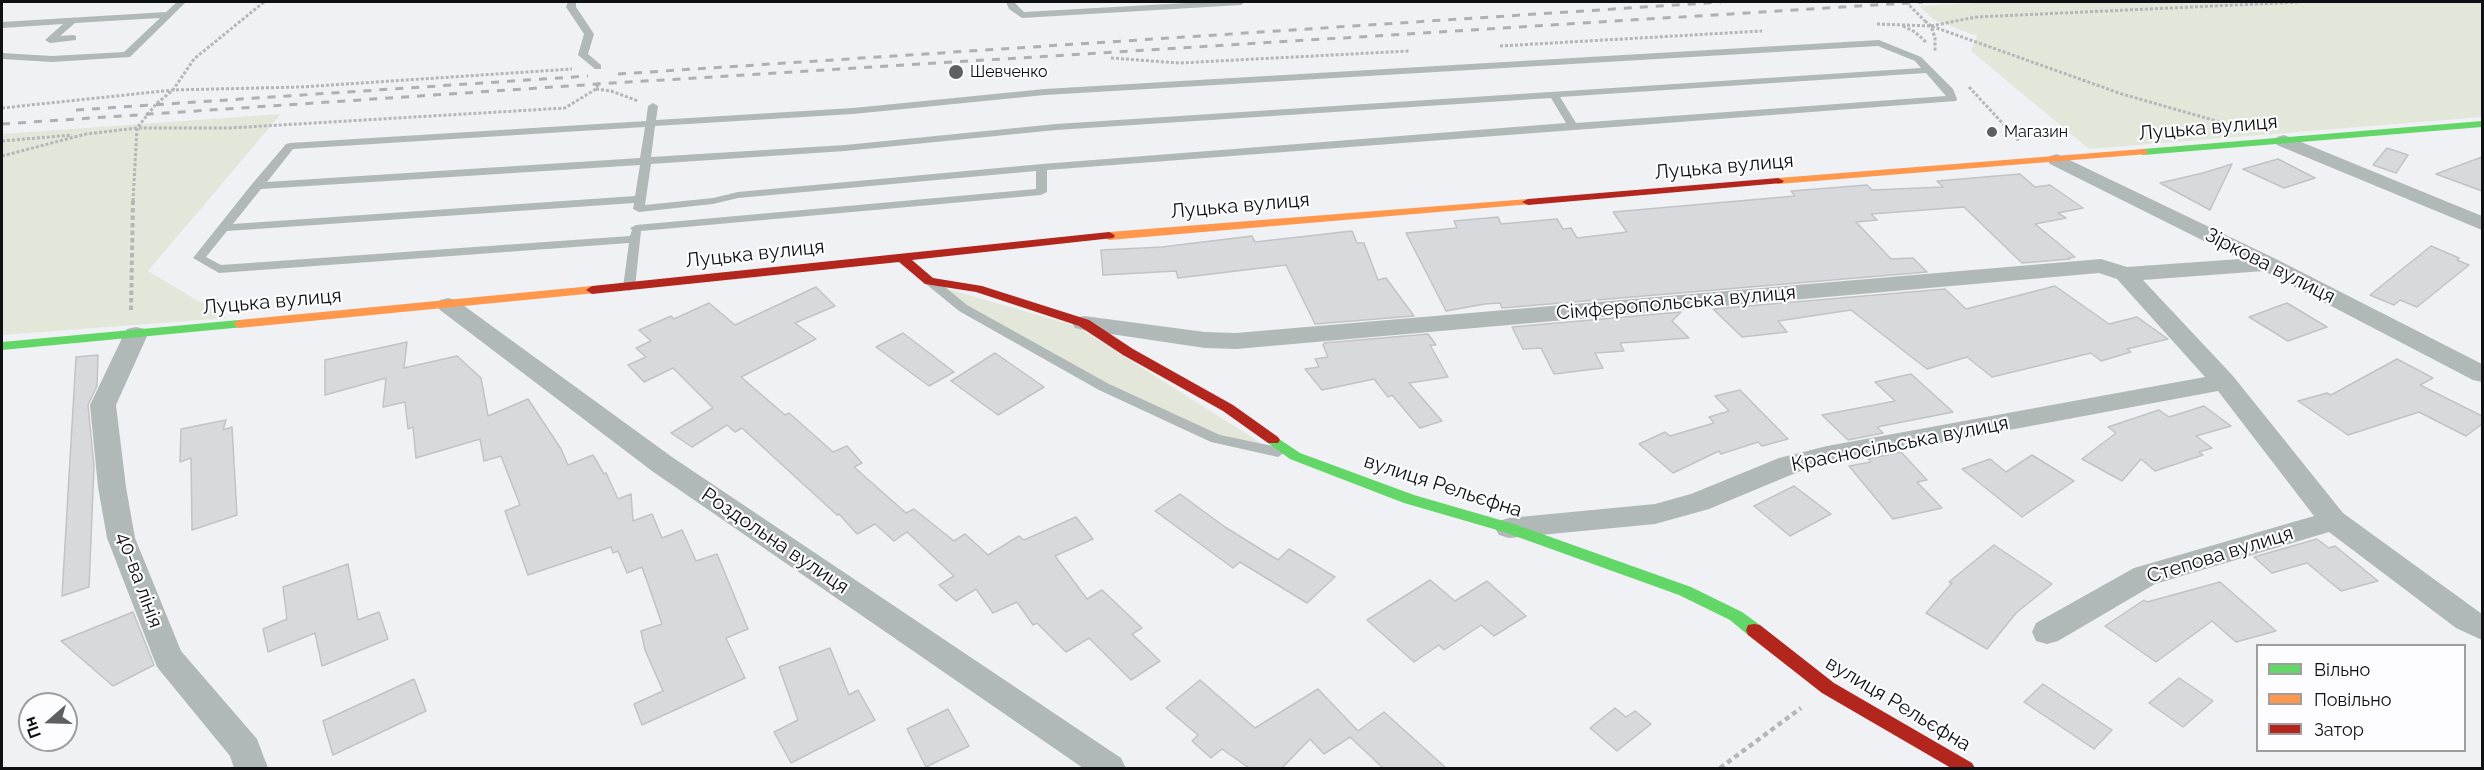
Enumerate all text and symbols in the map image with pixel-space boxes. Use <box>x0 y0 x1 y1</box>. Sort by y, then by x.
place label: Шевченко <box>970 62 1048 82</box>
marker: Шевченко <box>947 63 965 81</box>
street label: Луцька вулиця <box>2137 110 2279 146</box>
place label: Магазин <box>2004 122 2068 142</box>
marker: Магазин <box>1985 125 1999 139</box>
street label: Луцька вулиця <box>1653 149 1795 185</box>
street label: Луцька вулиця <box>1169 188 1311 224</box>
street label: Зіркова вулиця <box>2201 223 2339 309</box>
street label: Луцька вулиця <box>684 235 826 273</box>
street label: Сімферопольська вулиця <box>1555 281 1797 325</box>
street label: Луцька вулиця <box>201 284 343 320</box>
street label: Красносільська вулиця <box>1789 411 2011 477</box>
street label: вулиця Рельєфна <box>1361 449 1525 523</box>
street label: Роздольна вулиця <box>697 483 853 599</box>
street label: Степова вулиця <box>2144 521 2296 589</box>
street label: 40-ва лінія <box>111 529 167 631</box>
legend <box>2256 644 2466 752</box>
street label: вулиця Рельєфна <box>1821 651 1975 757</box>
text: Вільно <box>2314 659 2370 680</box>
text: Повільно <box>2314 689 2391 710</box>
north arrow <box>18 692 78 752</box>
text: Пн <box>20 714 45 741</box>
text: Затор <box>2314 719 2364 740</box>

